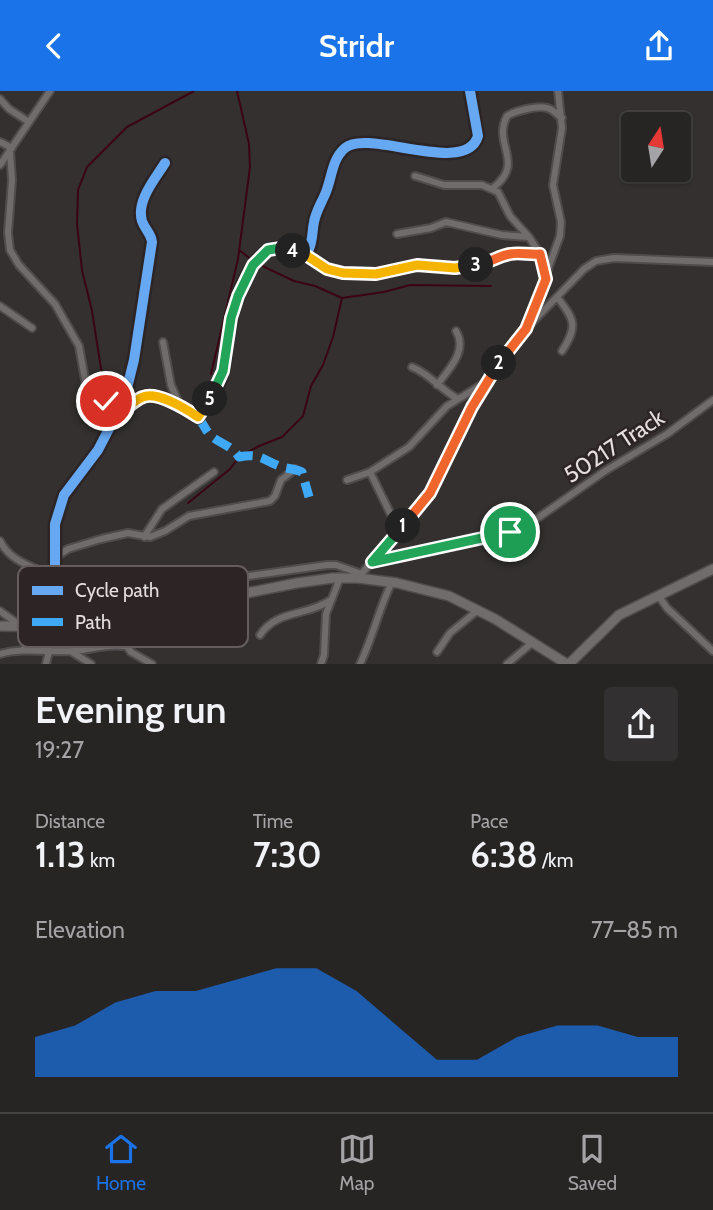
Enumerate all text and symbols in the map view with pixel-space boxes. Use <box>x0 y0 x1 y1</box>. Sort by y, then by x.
text: Stridr <box>319 26 394 65</box>
icon: back <box>35 27 73 65</box>
icon: share <box>640 27 678 65</box>
north arrow <box>621 112 691 182</box>
map controls <box>621 112 691 182</box>
pin: 4 <box>276 233 310 269</box>
text: 4 <box>287 239 298 262</box>
pin: 3 <box>458 247 494 283</box>
text: 3 <box>470 253 481 276</box>
pin: 2 <box>482 345 516 381</box>
text: 2 <box>493 351 504 374</box>
pin <box>76 371 136 431</box>
pin: 5 <box>192 381 228 417</box>
icon: check <box>87 382 125 420</box>
text: 5 <box>204 387 215 410</box>
street label: 50217 Track <box>559 403 670 489</box>
pin <box>480 502 540 562</box>
pin: 1 <box>386 509 420 543</box>
icon: arrive <box>491 513 529 551</box>
text: 1 <box>399 514 406 537</box>
legend <box>18 566 248 647</box>
text: Cycle path <box>75 579 159 602</box>
text: Path <box>75 611 111 634</box>
text: Evening run <box>35 686 227 733</box>
button: share <box>604 687 678 761</box>
text: 19:27 <box>35 736 84 764</box>
text: Distance <box>35 810 105 833</box>
text: Time <box>253 810 293 833</box>
text: Pace <box>470 810 508 833</box>
text: 1.13 <box>35 833 86 876</box>
text: 7:30 <box>253 833 322 876</box>
text: 6:38 <box>470 833 538 876</box>
text: km <box>86 849 115 872</box>
text: /km <box>538 849 573 872</box>
text: Elevation <box>35 916 125 944</box>
text: 77–85 m <box>591 916 678 944</box>
tab: Home <box>96 1130 146 1195</box>
tab: Map <box>338 1130 376 1195</box>
tab: Saved <box>568 1130 617 1195</box>

